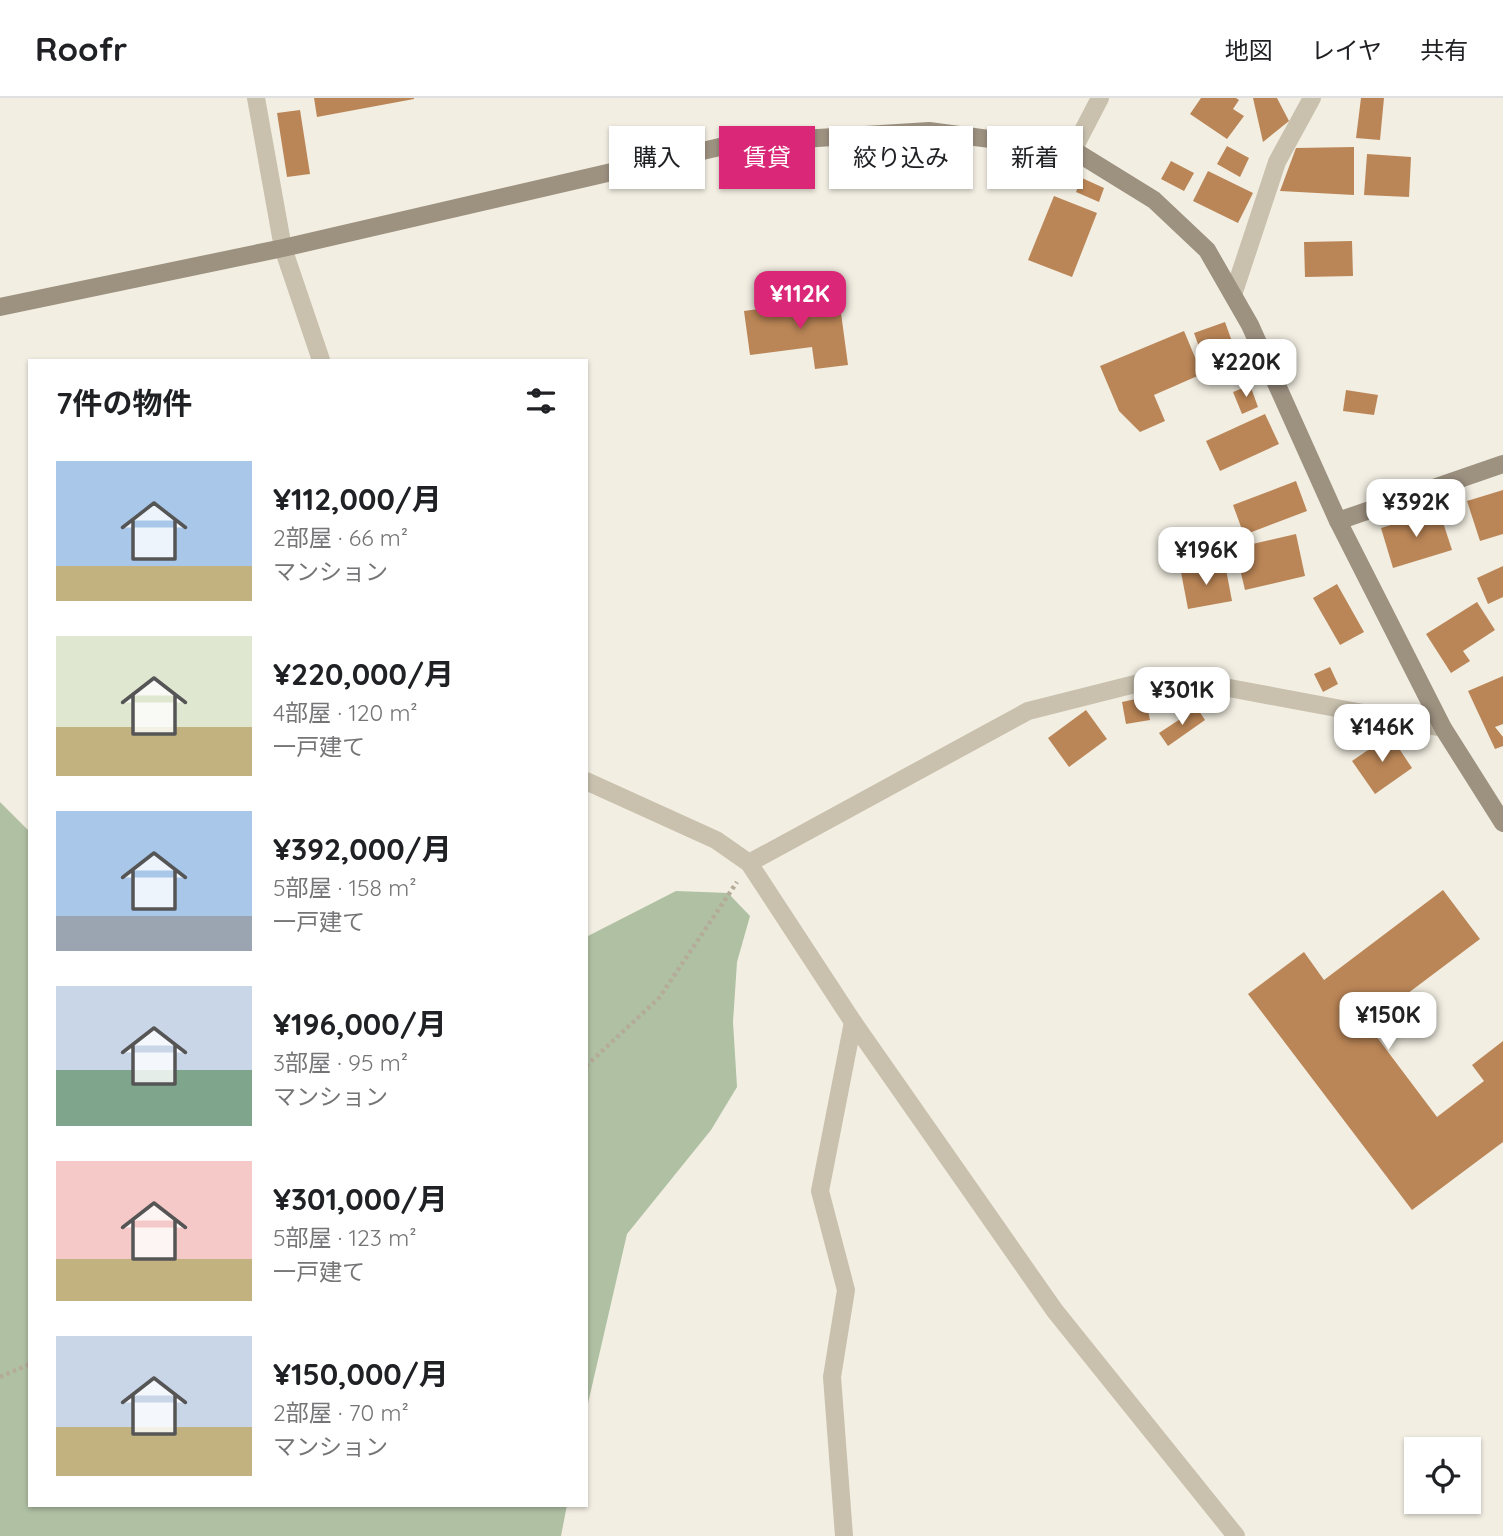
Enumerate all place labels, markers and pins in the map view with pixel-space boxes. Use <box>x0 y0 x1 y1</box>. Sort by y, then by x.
pin: ¥112K <box>751 272 849 331</box>
pin: ¥220K <box>1197 340 1295 399</box>
pin: ¥392K <box>1367 480 1465 539</box>
pin: ¥196K <box>1157 528 1255 587</box>
pin: ¥301K <box>1133 668 1231 727</box>
pin: ¥146K <box>1333 704 1431 764</box>
pin: ¥150K <box>1339 992 1437 1052</box>

